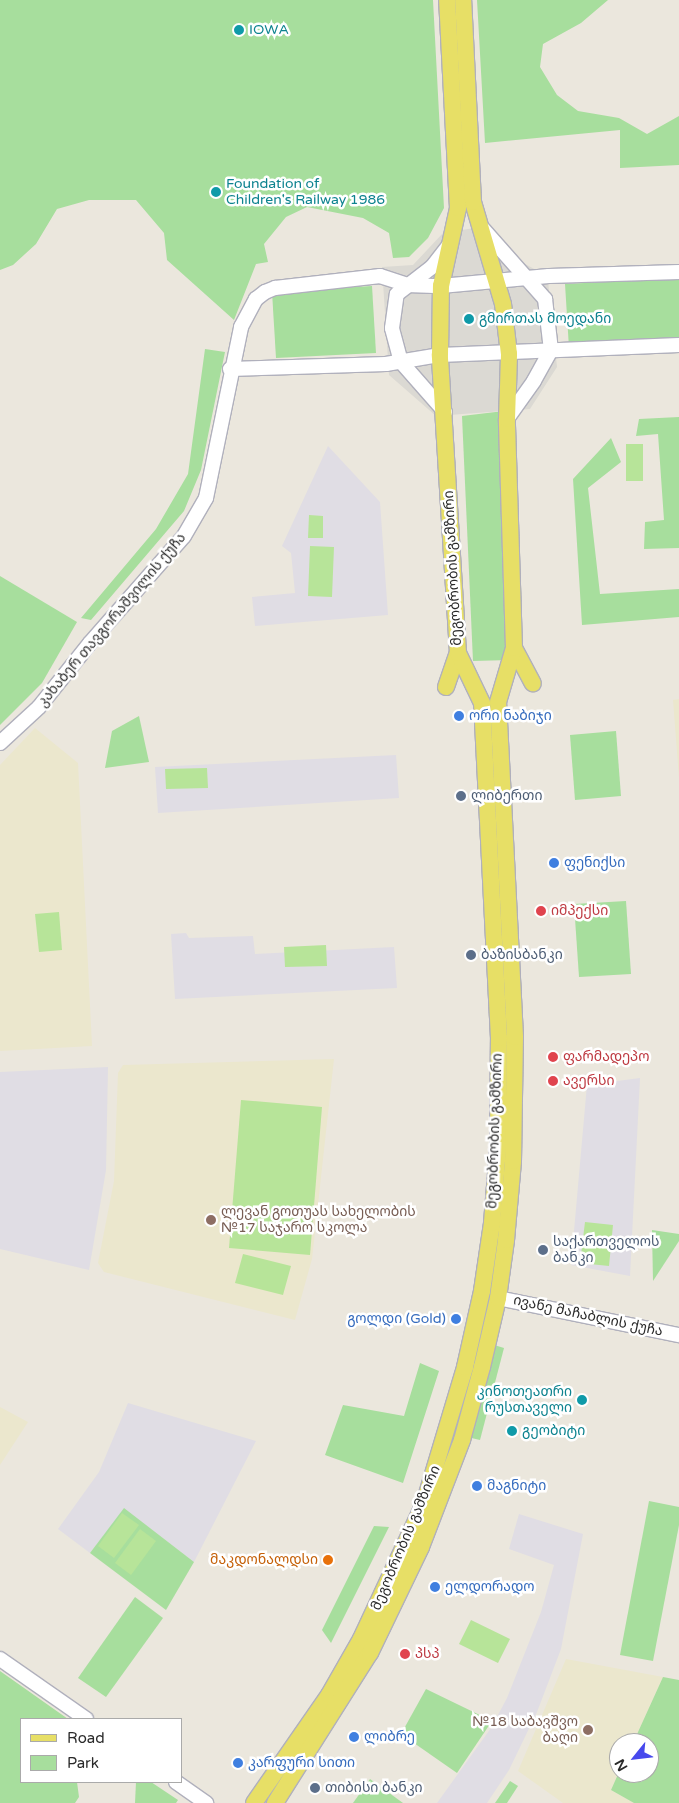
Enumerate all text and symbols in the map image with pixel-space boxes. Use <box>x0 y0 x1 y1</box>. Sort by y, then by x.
place label: IOWA <box>249 22 289 38</box>
marker: IOWA <box>233 24 245 36</box>
place label: Foundation of Children's Railway 1986 <box>226 176 385 208</box>
marker: Foundation of Children's Railway 1986 <box>210 186 222 198</box>
place label: გმირთას მოედანი <box>479 311 611 327</box>
marker: გმირთას მოედანი <box>463 313 475 325</box>
street label: მეგობრობის გამზირი <box>441 490 465 646</box>
street label: კახაბერ თავგორაშვილის ქუჩა <box>34 530 190 710</box>
place label: ორი ნაბიჯი <box>469 708 552 724</box>
marker: ორი ნაბიჯი <box>453 710 465 722</box>
place label: ლიბერთი <box>471 788 542 804</box>
marker: ლიბერთი <box>455 790 467 802</box>
place label: ფენიქსი <box>564 855 625 871</box>
marker: ფენიქსი <box>548 857 560 869</box>
place label: იმპექსი <box>551 903 608 919</box>
marker: იმპექსი <box>535 905 547 917</box>
place label: ბაზისბანკი <box>481 947 563 963</box>
marker: ბაზისბანკი <box>465 949 477 961</box>
place label: ფარმადეპო <box>563 1049 649 1065</box>
marker: ფარმადეპო <box>547 1051 559 1063</box>
street label: მეგობრობის გამზირი <box>484 1053 506 1209</box>
place label: ავერსი <box>563 1073 615 1089</box>
marker: ავერსი <box>547 1075 559 1087</box>
place label: ლევან გოთუას სახელობის №17 საჯარო სკოლა <box>221 1204 416 1236</box>
marker: ლევან გოთუას სახელობის №17 საჯარო სკოლა <box>205 1214 217 1226</box>
place label: საქართველოს ბანკი <box>553 1234 660 1266</box>
marker: საქართველოს ბანკი <box>537 1244 549 1256</box>
street label: ივანე მაჩაბლის ქუჩა <box>512 1292 664 1340</box>
place label: გოლდი (Gold) <box>348 1311 446 1327</box>
marker: გოლდი (Gold) <box>450 1313 462 1325</box>
place label: კინოთეათრი რუსთაველი <box>477 1384 572 1416</box>
marker: კინოთეათრი რუსთაველი <box>576 1394 588 1406</box>
place label: გეობიტი <box>522 1423 585 1439</box>
marker: გეობიტი <box>506 1425 518 1437</box>
street label: მეგობრობის გამზირი <box>368 1463 444 1613</box>
place label: მაგნიტი <box>487 1478 546 1494</box>
marker: მაგნიტი <box>471 1480 483 1492</box>
place label: მაკდონალდსი <box>210 1552 318 1568</box>
marker: მაკდონალდსი <box>322 1554 334 1566</box>
place label: ელდორადო <box>445 1579 535 1595</box>
marker: ელდორადო <box>429 1581 441 1593</box>
place label: პსპ <box>415 1646 440 1662</box>
marker: პსპ <box>399 1648 411 1660</box>
place label: №18 საბავშვო ბაღი <box>472 1714 578 1746</box>
legend <box>20 1718 182 1783</box>
marker: №18 საბავშვო ბაღი <box>582 1724 594 1736</box>
text: Road <box>67 1729 105 1747</box>
place label: ლიბრე <box>364 1729 415 1745</box>
marker: ლიბრე <box>348 1731 360 1743</box>
north arrow <box>609 1733 659 1783</box>
text: Park <box>67 1754 99 1772</box>
place label: კარფური სითი <box>248 1755 355 1771</box>
text: N <box>611 1756 631 1774</box>
marker: კარფური სითი <box>232 1757 244 1769</box>
place label: თიბისი ბანკი <box>325 1780 423 1796</box>
marker: თიბისი ბანკი <box>309 1782 321 1794</box>

